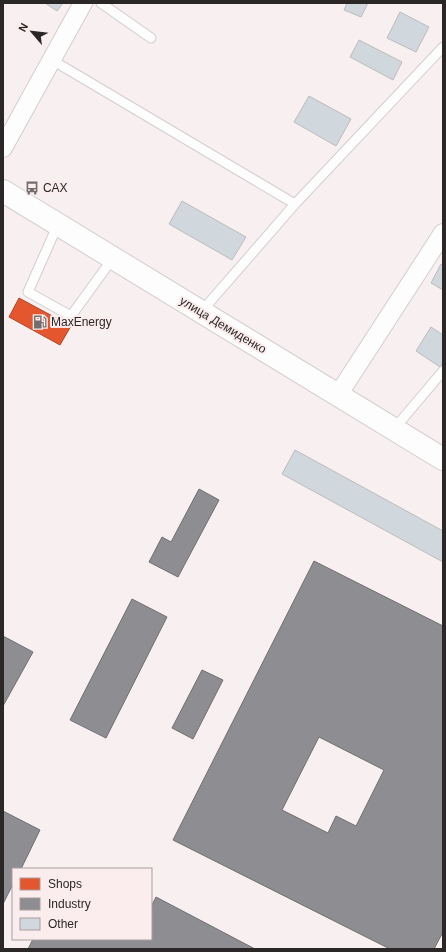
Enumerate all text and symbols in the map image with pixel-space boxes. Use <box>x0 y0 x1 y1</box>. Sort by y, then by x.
north arrow <box>12 12 52 52</box>
text: N <box>16 21 30 34</box>
bus stop icon: САХ <box>24 180 40 196</box>
place label: САХ <box>43 181 67 195</box>
street label: улица Демиденко <box>177 294 269 357</box>
fuel station icon: MaxEnergy <box>32 314 48 330</box>
place label: MaxEnergy <box>51 315 112 329</box>
legend <box>12 868 152 940</box>
text: Shops <box>48 877 82 891</box>
text: Industry <box>48 897 91 911</box>
text: Other <box>48 917 78 931</box>

